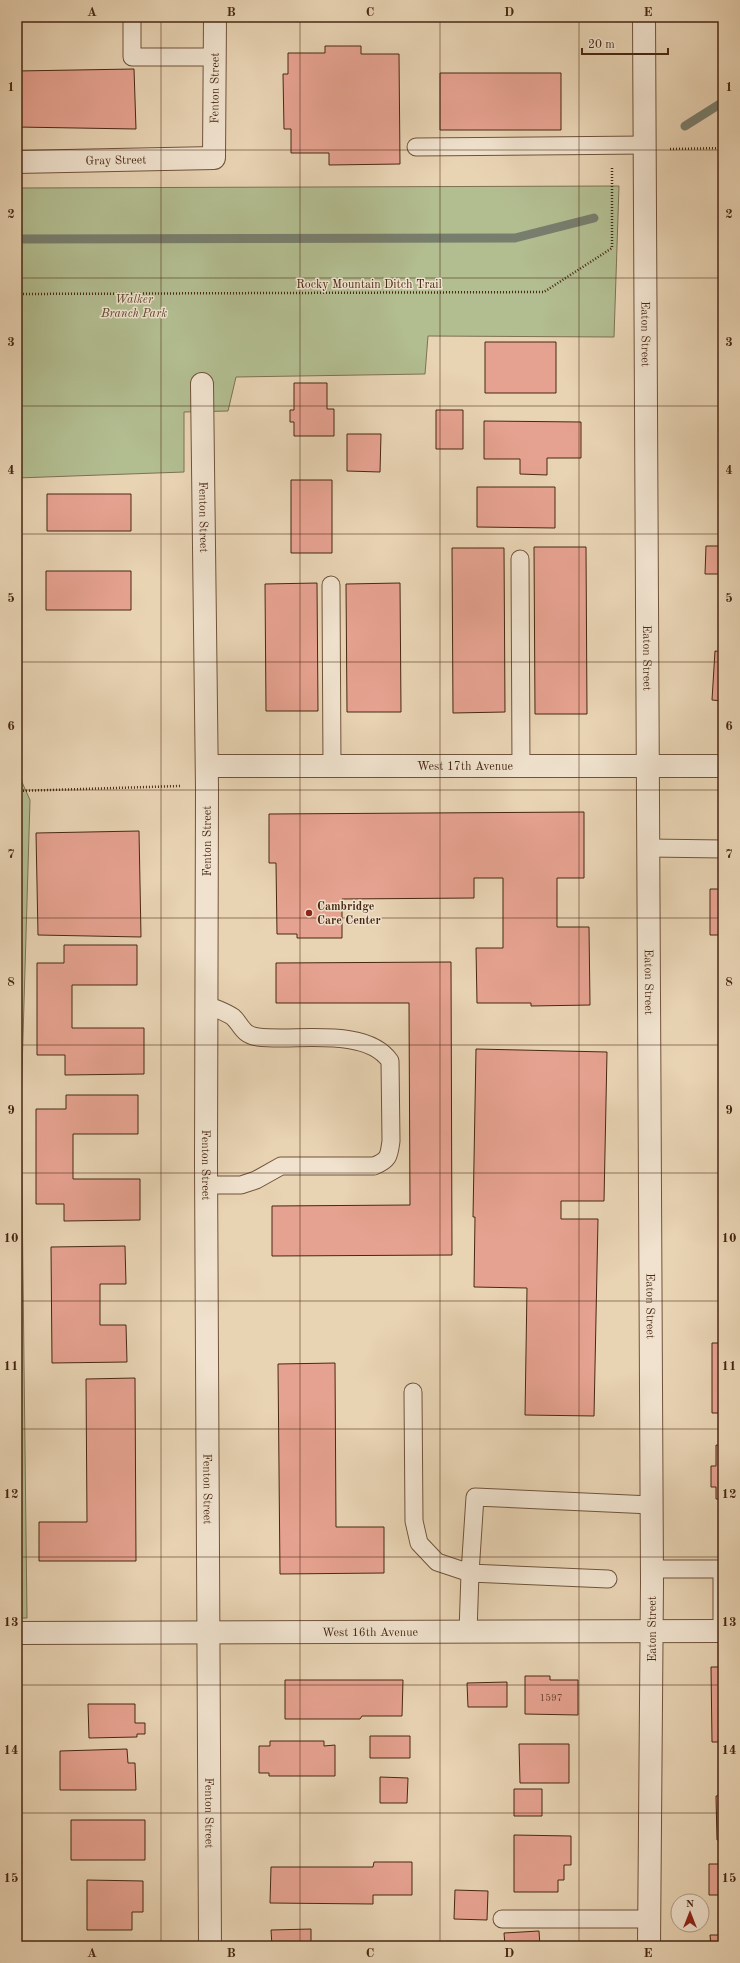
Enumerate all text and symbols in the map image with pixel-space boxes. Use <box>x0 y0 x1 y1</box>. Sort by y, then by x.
text: A <box>87 6 97 19</box>
text: B <box>226 6 236 19</box>
text: C <box>366 6 374 19</box>
text: D <box>504 6 514 19</box>
text: E <box>644 6 653 19</box>
scale bar <box>582 30 668 56</box>
text: 20 m <box>588 39 615 51</box>
street label: Fenton Street <box>209 52 222 124</box>
text: 1 <box>7 81 15 94</box>
text: 1 <box>725 81 733 94</box>
street label: Gray Street <box>85 154 147 168</box>
text: 2 <box>7 208 15 221</box>
text: 2 <box>725 208 733 221</box>
street label: Rocky Mountain Ditch Trail <box>296 279 442 291</box>
park label: Walker Branch Park <box>100 294 167 320</box>
street label: Eaton Street <box>638 301 651 367</box>
text: 3 <box>7 336 15 349</box>
text: 3 <box>725 336 733 349</box>
text: 4 <box>7 464 15 477</box>
text: 4 <box>725 464 733 477</box>
street label: Fenton Street <box>196 481 209 553</box>
text: 5 <box>7 592 15 605</box>
text: 5 <box>725 592 733 605</box>
street label: Eaton Street <box>640 625 652 691</box>
text: 6 <box>7 720 15 733</box>
text: 6 <box>725 720 733 733</box>
street label: West 17th Avenue <box>417 761 514 773</box>
street label: Fenton Street <box>202 805 214 877</box>
text: 7 <box>7 848 15 861</box>
text: 7 <box>725 848 733 861</box>
place label: Cambridge Care Center <box>317 901 381 927</box>
marker: Cambridge Care Center <box>304 908 314 918</box>
street label: Eaton Street <box>642 949 654 1015</box>
text: 8 <box>7 976 15 989</box>
text: 8 <box>725 976 733 989</box>
text: 9 <box>7 1104 15 1117</box>
text: 9 <box>725 1104 733 1117</box>
street label: Fenton Street <box>199 1129 211 1201</box>
text: 10 <box>3 1232 19 1245</box>
text: 10 <box>721 1232 737 1245</box>
street label: Eaton Street <box>643 1273 656 1339</box>
text: 11 <box>3 1360 19 1373</box>
text: 11 <box>721 1360 737 1373</box>
street label: Fenton Street <box>200 1453 213 1525</box>
text: 12 <box>3 1488 19 1501</box>
text: 12 <box>721 1488 737 1501</box>
street label: Eaton Street <box>647 1596 659 1662</box>
text: 13 <box>3 1616 19 1629</box>
text: 13 <box>721 1616 737 1629</box>
street label: West 16th Avenue <box>322 1627 419 1639</box>
house number: 1597 <box>539 1693 563 1703</box>
text: 14 <box>3 1744 19 1757</box>
text: 14 <box>721 1744 737 1757</box>
street label: Fenton Street <box>202 1777 215 1849</box>
text: 15 <box>3 1872 19 1885</box>
text: 15 <box>721 1872 737 1885</box>
north arrow <box>670 1893 710 1933</box>
text: N <box>686 1899 695 1910</box>
text: A <box>87 1947 97 1960</box>
text: B <box>226 1947 236 1960</box>
text: C <box>366 1947 374 1960</box>
text: D <box>504 1947 514 1960</box>
text: E <box>644 1947 653 1960</box>

